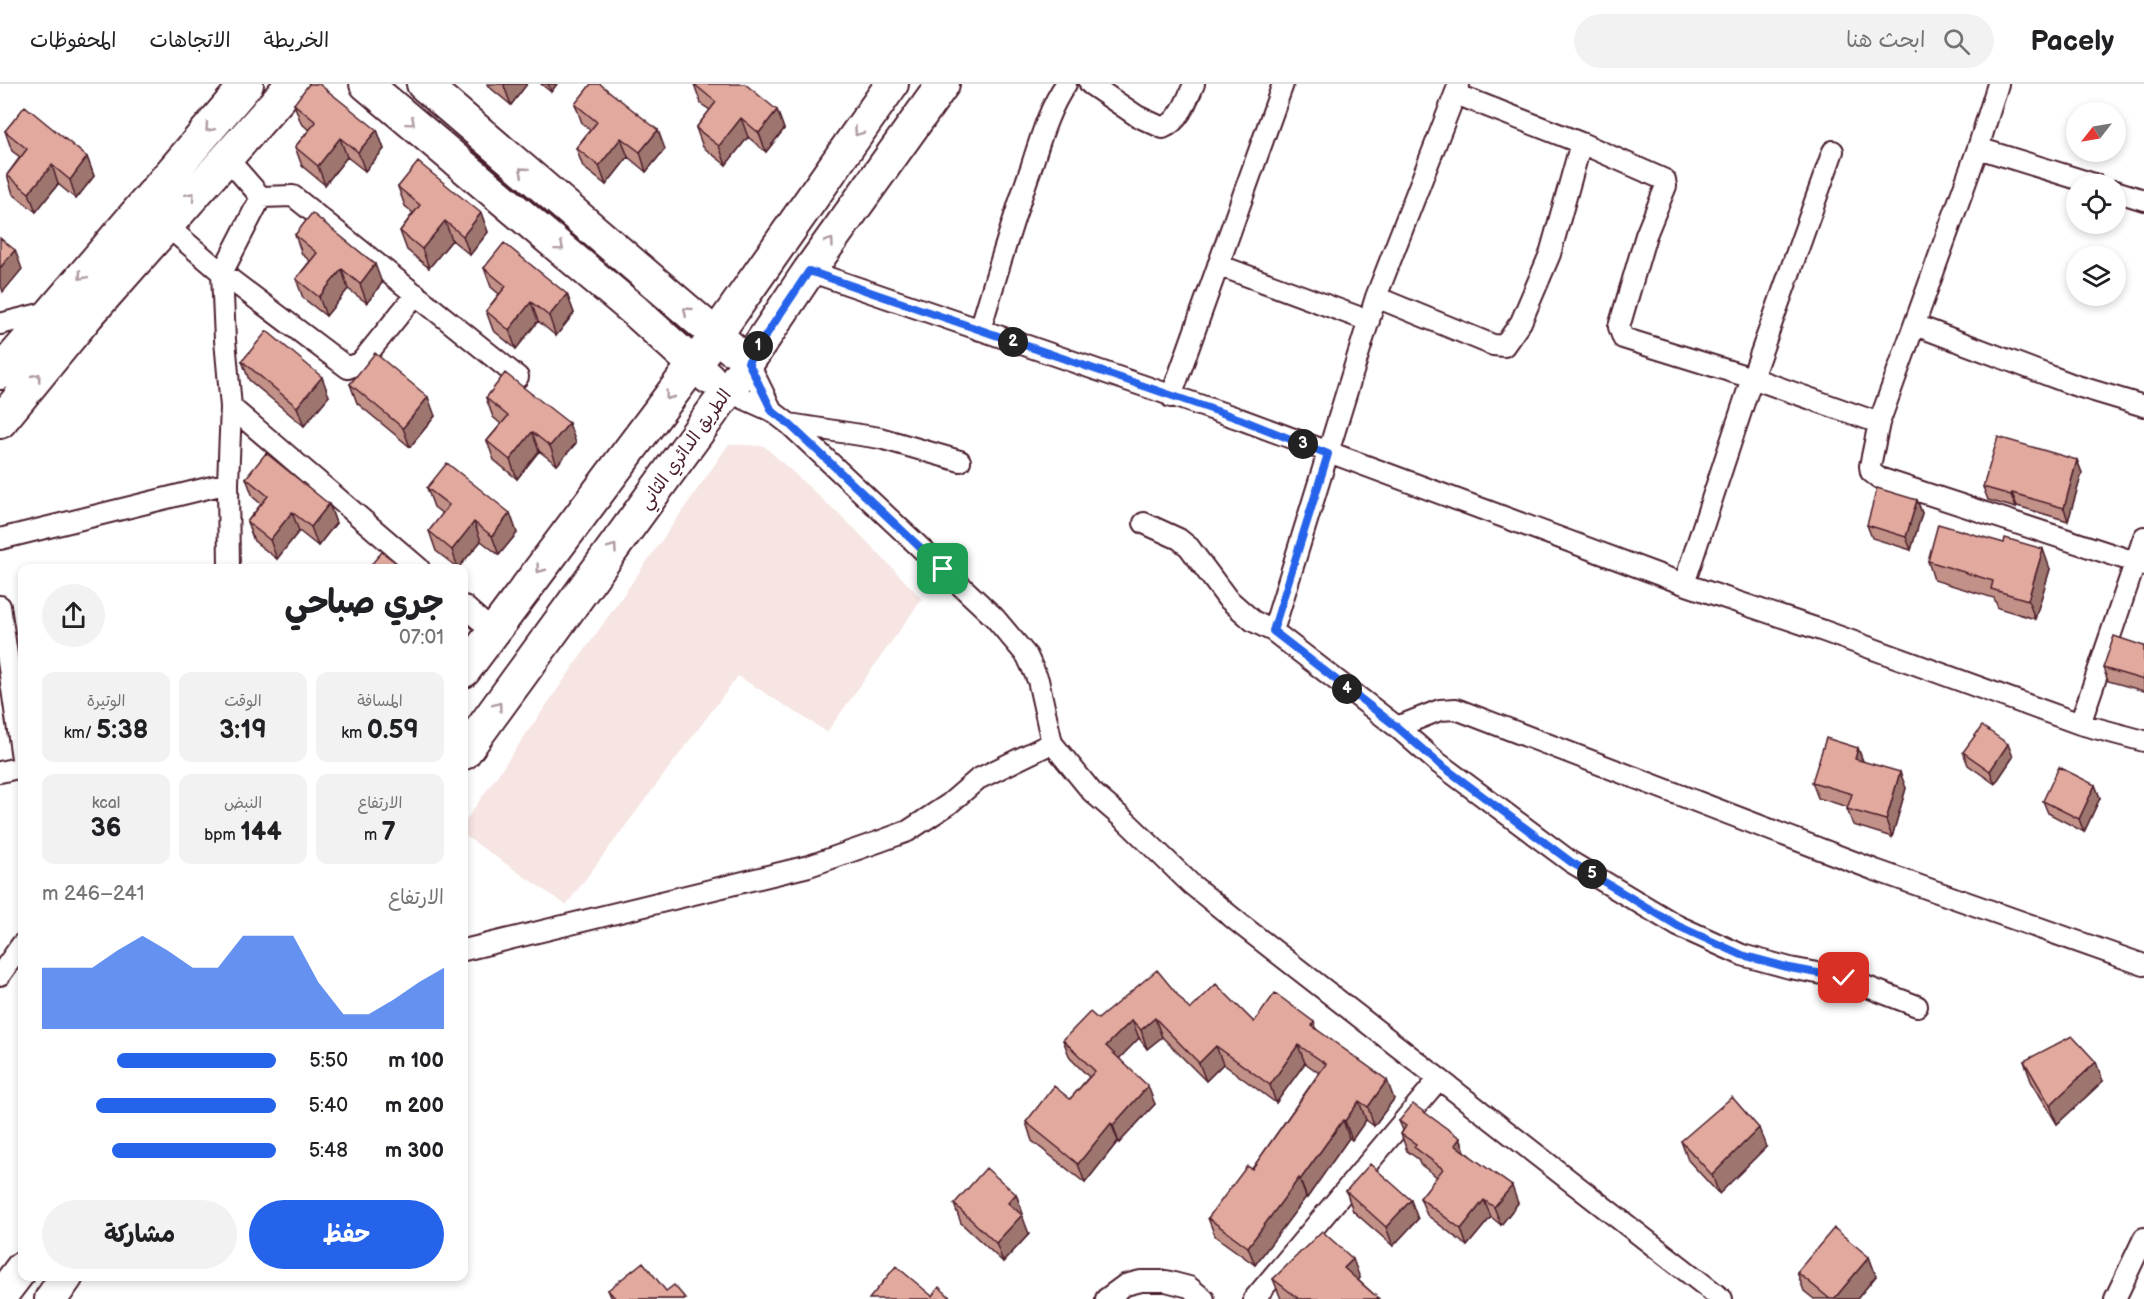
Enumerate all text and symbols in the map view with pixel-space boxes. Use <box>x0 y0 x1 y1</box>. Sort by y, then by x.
search box <box>1574 14 1994 68</box>
icon: search <box>1940 25 1973 58</box>
text: Pacely <box>2030 25 2114 58</box>
text: ابحث هنا <box>1846 27 1925 54</box>
text: المحفوظات <box>30 28 116 53</box>
text: الاتجاهات <box>149 28 231 53</box>
text: الخريطة <box>264 28 329 53</box>
north arrow <box>2066 102 2126 162</box>
map controls <box>2066 102 2126 306</box>
one-way arrow <box>404 114 415 125</box>
one-way arrow <box>205 121 216 132</box>
one-way arrow <box>854 125 865 136</box>
one-way arrow <box>519 167 530 178</box>
button: locate <box>2066 174 2126 234</box>
one-way arrow <box>184 193 195 203</box>
one-way arrow <box>823 237 834 248</box>
one-way arrow <box>553 240 564 251</box>
button: layers <box>2066 246 2126 306</box>
one-way arrow <box>78 269 89 280</box>
one-way arrow <box>683 307 694 318</box>
pin: 2 <box>998 327 1028 357</box>
pin: 1 <box>743 331 773 361</box>
text: 2 <box>1008 332 1018 351</box>
text: 1 <box>755 336 761 355</box>
one-way arrow <box>30 373 41 384</box>
street label: الطريق الدائري الثاني <box>635 385 740 516</box>
one-way arrow <box>665 389 676 400</box>
pin: 3 <box>1288 429 1318 459</box>
text: 3 <box>1298 434 1308 453</box>
pin <box>917 543 968 594</box>
one-way arrow <box>605 544 616 555</box>
icon: arrive <box>926 552 959 585</box>
one-way arrow <box>536 562 547 573</box>
text: جري صباحي <box>284 583 444 623</box>
button: share <box>42 584 105 647</box>
text: 07:01 <box>399 626 444 650</box>
pin: 4 <box>1332 674 1362 704</box>
text: 4 <box>1342 679 1352 698</box>
text: الوتيرة <box>87 692 125 711</box>
text: الوقت <box>224 692 262 711</box>
text: المسافة <box>357 692 403 711</box>
one-way arrow <box>491 701 502 712</box>
text: 5:38 <box>96 715 148 746</box>
text: 3:19 <box>219 715 267 746</box>
text: 0.59 <box>367 715 419 746</box>
text: /km <box>64 724 96 743</box>
text: km <box>341 724 367 743</box>
text: kcal <box>92 794 120 813</box>
text: النبض <box>224 794 262 813</box>
text: الارتفاع <box>358 794 402 813</box>
text: 36 <box>91 813 121 844</box>
text: 144 <box>240 817 282 848</box>
text: 7 <box>382 817 396 848</box>
text: bpm <box>204 826 240 845</box>
text: m <box>364 826 382 845</box>
pin: 5 <box>1577 859 1607 889</box>
text: 5 <box>1587 864 1597 883</box>
text: 241–246 m <box>42 882 145 906</box>
text: الارتفاع <box>388 886 444 910</box>
pin <box>1818 952 1869 1003</box>
icon: check <box>1827 961 1860 994</box>
text: 5:50 <box>309 1049 348 1073</box>
text: 100 m <box>388 1049 444 1073</box>
text: 5:40 <box>309 1094 348 1118</box>
text: 200 m <box>385 1094 444 1118</box>
text: 5:48 <box>309 1139 348 1163</box>
text: 300 m <box>385 1139 444 1163</box>
button: مشاركة <box>42 1200 237 1269</box>
button: حفظ <box>249 1200 444 1269</box>

